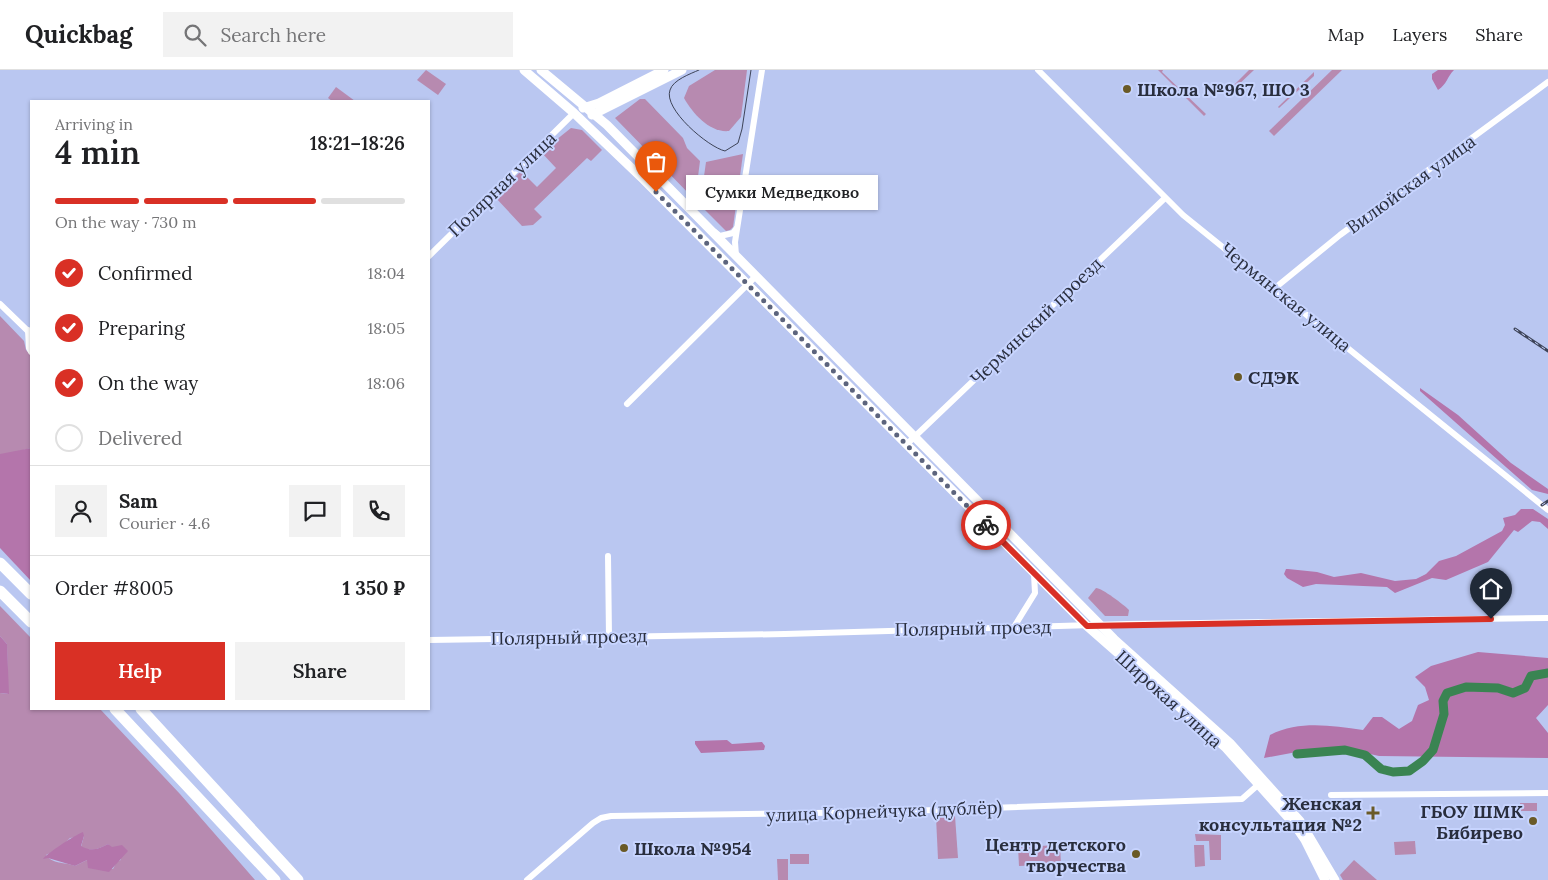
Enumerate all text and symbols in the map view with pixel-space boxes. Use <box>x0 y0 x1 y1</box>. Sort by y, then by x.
search box <box>163 12 513 57</box>
text: Quickbag <box>25 19 133 50</box>
icon: search <box>181 21 209 49</box>
text: Search here <box>221 23 326 47</box>
text: Map <box>1328 23 1364 46</box>
text: Layers <box>1392 23 1447 46</box>
text: Share <box>1475 23 1523 46</box>
place label: Школа №967, ШО 3 <box>1137 78 1310 101</box>
marker: Школа №967, ШО 3 <box>1121 83 1133 95</box>
text: Arriving in <box>55 114 133 134</box>
street label: Полярная улица <box>443 126 561 242</box>
street label: Вилюйская улица <box>1342 129 1480 239</box>
text: 18:21–18:26 <box>310 131 405 155</box>
text: 4 min <box>55 132 140 173</box>
pin <box>635 141 677 192</box>
icon: bag <box>642 148 670 176</box>
callout: Сумки Медведково <box>686 174 878 210</box>
text: Сумки Медведково <box>705 182 859 202</box>
text: On the way · 730 m <box>55 212 197 232</box>
street label: Чермянская улица <box>1216 237 1356 357</box>
street label: Чермянский проезд <box>965 252 1107 390</box>
icon: check <box>55 259 83 287</box>
text: Confirmed <box>98 261 193 285</box>
text: 18:04 <box>368 263 405 283</box>
icon: check <box>55 314 83 342</box>
text: Preparing <box>98 316 185 340</box>
text: 18:05 <box>368 318 405 338</box>
place label: СДЭК <box>1248 366 1299 389</box>
icon: check <box>55 369 83 397</box>
text: On the way <box>98 371 198 395</box>
marker: СДЭК <box>1232 371 1244 383</box>
text: 18:06 <box>367 373 405 393</box>
text: Delivered <box>98 426 182 450</box>
button: person <box>55 485 107 537</box>
button: chat <box>289 485 341 537</box>
button: phone <box>353 485 405 537</box>
text: Sam <box>119 489 158 513</box>
courier <box>961 500 1011 550</box>
icon: bike <box>972 511 1000 539</box>
text: Courier · 4.6 <box>119 513 210 533</box>
pin <box>1470 568 1512 619</box>
icon: home <box>1477 575 1505 603</box>
text: Order #8005 <box>55 576 173 600</box>
text: 1 350 ₽ <box>343 576 405 600</box>
street label: Полярный проезд <box>895 615 1052 641</box>
street label: Полярный проезд <box>491 624 648 650</box>
button: Help <box>55 642 225 700</box>
button: Share <box>235 642 405 700</box>
street label: Широкая улица <box>1111 645 1227 753</box>
place label: Женская консультация №2 <box>1199 792 1362 836</box>
street label: улица Корнейчука (дублёр) <box>765 795 1003 827</box>
place label: ГБОУ ШМК Бибирево <box>1420 800 1523 844</box>
marker: Женская консультация №2 <box>1366 806 1380 820</box>
marker: ГБОУ ШМК Бибирево <box>1527 815 1539 827</box>
place label: Центр детского творчества <box>985 833 1127 877</box>
place label: Школа №954 <box>634 837 752 860</box>
marker: Школа №954 <box>618 842 630 854</box>
marker: Центр детского творчества <box>1130 848 1142 860</box>

